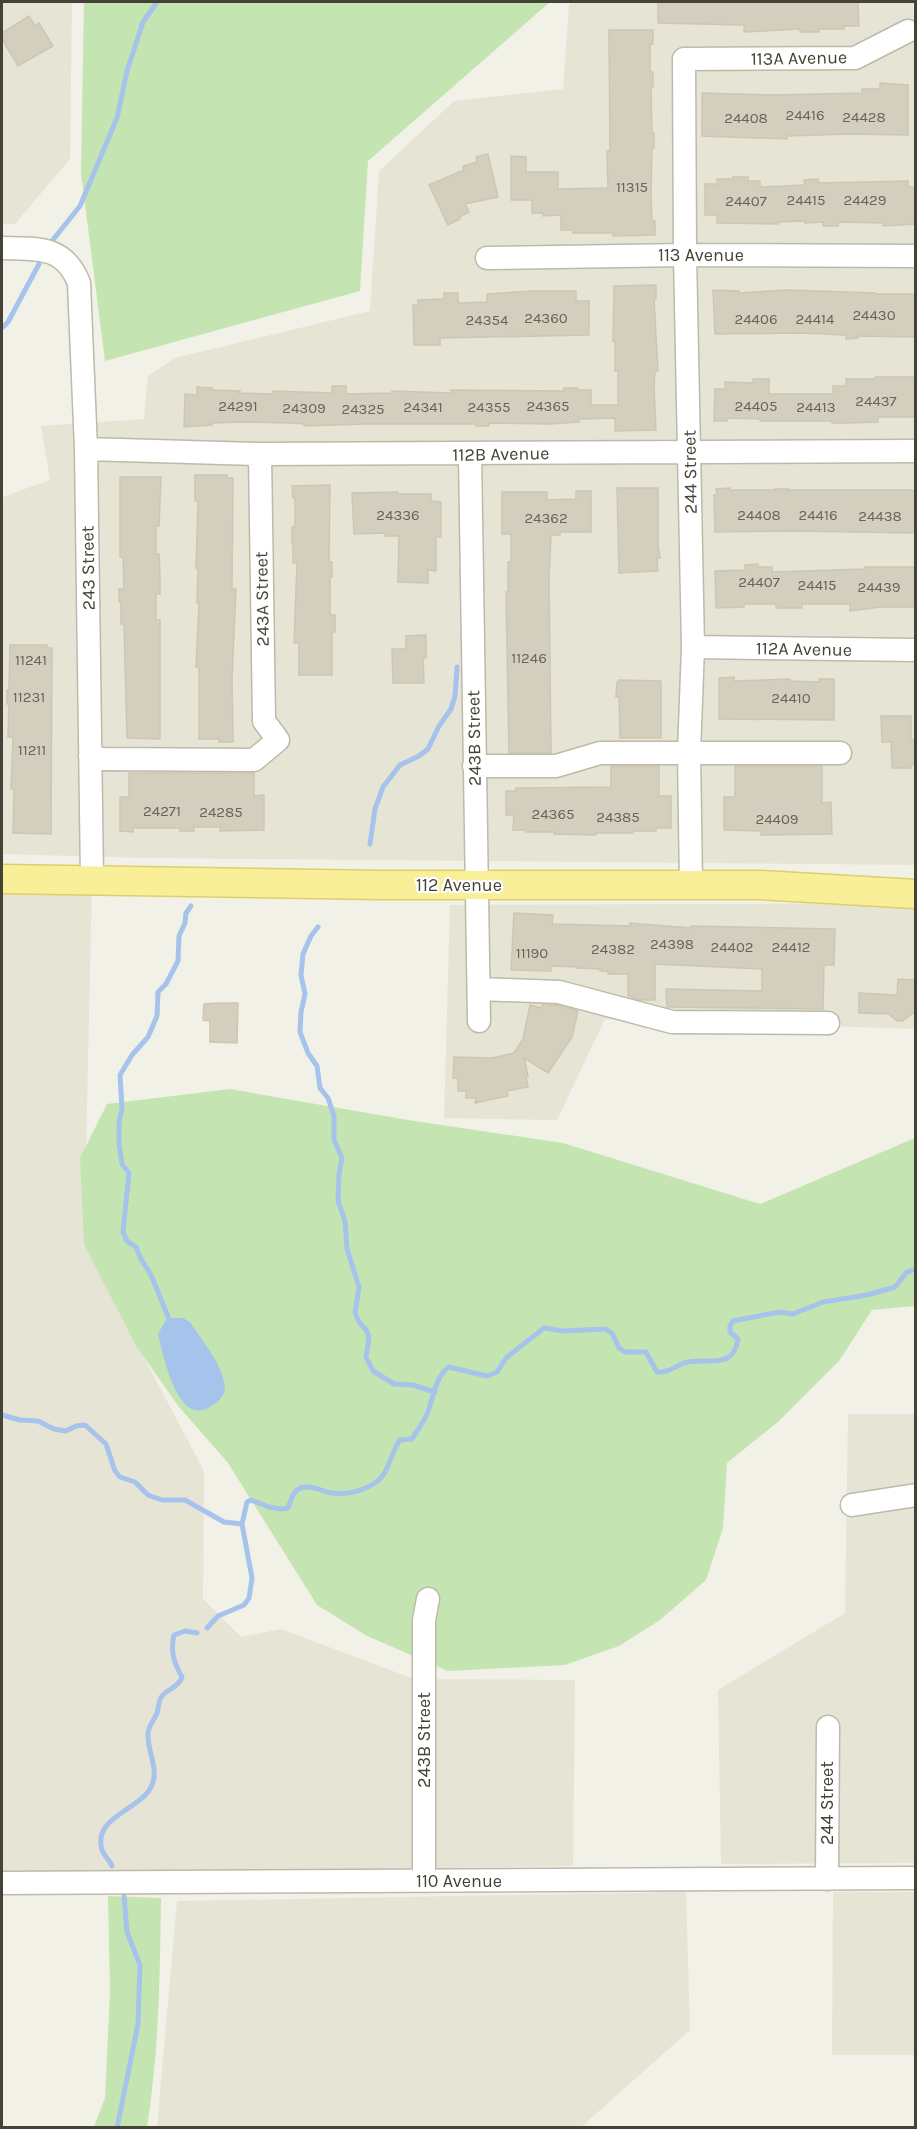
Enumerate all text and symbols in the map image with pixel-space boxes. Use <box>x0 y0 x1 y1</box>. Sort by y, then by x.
street label: 113A Avenue <box>751 46 847 70</box>
house number: 24416 <box>786 106 825 124</box>
house number: 24428 <box>842 108 886 126</box>
house number: 24408 <box>724 109 768 127</box>
house number: 11315 <box>616 178 648 196</box>
house number: 24415 <box>787 191 825 209</box>
house number: 24429 <box>844 191 886 209</box>
house number: 24407 <box>725 192 767 210</box>
street label: 113 Avenue <box>658 244 744 266</box>
house number: 24430 <box>852 306 896 324</box>
house number: 24360 <box>524 309 568 327</box>
house number: 24406 <box>735 310 777 328</box>
house number: 24414 <box>796 310 835 328</box>
house number: 24354 <box>466 311 509 329</box>
house number: 24437 <box>855 392 897 410</box>
house number: 24291 <box>218 397 258 415</box>
house number: 24365 <box>527 397 569 415</box>
house number: 24405 <box>735 397 777 415</box>
house number: 24341 <box>403 398 443 416</box>
house number: 24355 <box>468 398 510 416</box>
house number: 24413 <box>796 398 836 416</box>
house number: 24309 <box>282 399 326 417</box>
house number: 24325 <box>341 400 385 418</box>
street label: 244 Street <box>678 429 702 514</box>
street label: 112B Avenue <box>452 442 550 466</box>
house number: 24336 <box>376 506 420 524</box>
house number: 24408 <box>737 506 781 524</box>
house number: 24416 <box>799 506 838 524</box>
house number: 24438 <box>858 507 902 525</box>
house number: 24362 <box>524 509 568 527</box>
street label: 243 Street <box>76 525 100 611</box>
street label: 243A Street <box>250 551 274 647</box>
house number: 24407 <box>738 573 780 591</box>
house number: 24415 <box>798 576 836 594</box>
house number: 24439 <box>857 578 901 596</box>
street label: 112A Avenue <box>756 637 852 661</box>
house number: 11246 <box>511 649 547 667</box>
house number: 11241 <box>15 651 47 669</box>
house number: 11231 <box>13 688 45 706</box>
house number: 24410 <box>771 689 811 707</box>
street label: 243B Street <box>462 690 486 786</box>
house number: 11211 <box>18 741 46 759</box>
house number: 24271 <box>143 802 181 820</box>
house number: 24285 <box>199 803 243 821</box>
house number: 24365 <box>532 805 574 823</box>
house number: 24385 <box>596 808 640 826</box>
house number: 24409 <box>755 810 799 828</box>
street label: 112 Avenue <box>416 874 502 896</box>
house number: 24398 <box>650 935 694 953</box>
house number: 24402 <box>710 938 754 956</box>
house number: 24412 <box>771 938 811 956</box>
house number: 24382 <box>591 940 635 958</box>
house number: 11190 <box>516 944 548 962</box>
street label: 243B Street <box>413 1692 435 1788</box>
street label: 244 Street <box>816 1761 838 1845</box>
street label: 110 Avenue <box>416 1870 502 1892</box>

